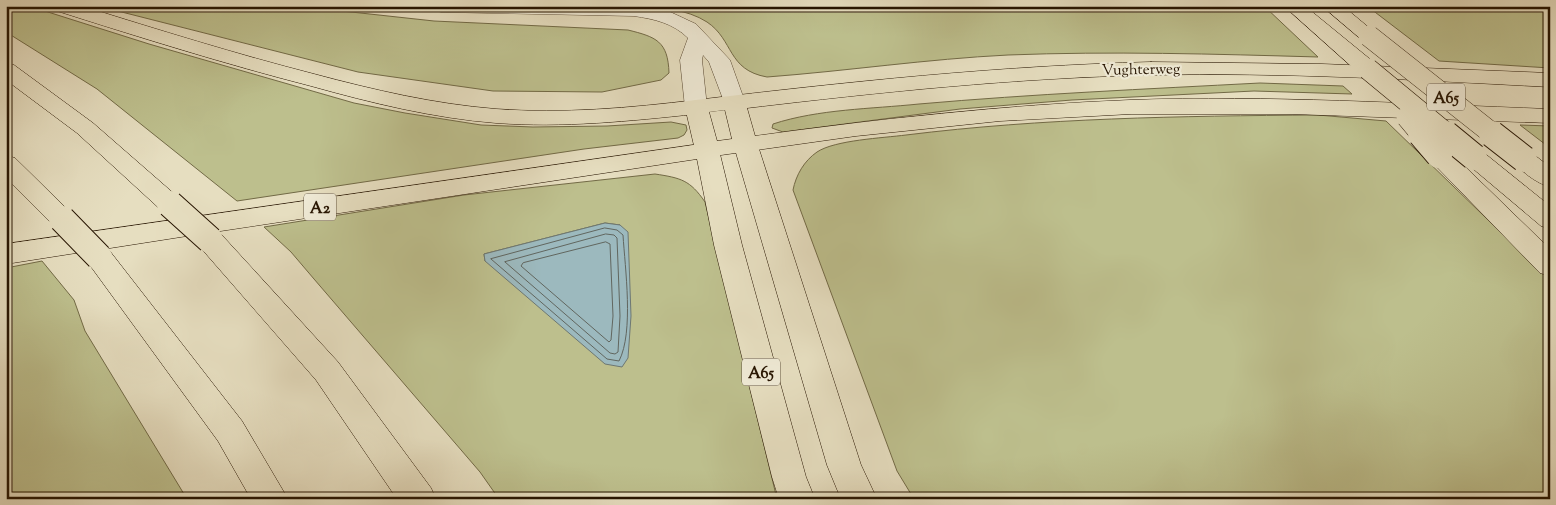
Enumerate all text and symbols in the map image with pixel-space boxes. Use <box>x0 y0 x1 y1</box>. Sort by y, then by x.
street label: Vughterweg <box>1102 59 1181 82</box>
road number: A65 <box>1427 84 1465 110</box>
road number: A2 <box>304 193 336 220</box>
road number: A65 <box>742 358 780 386</box>

